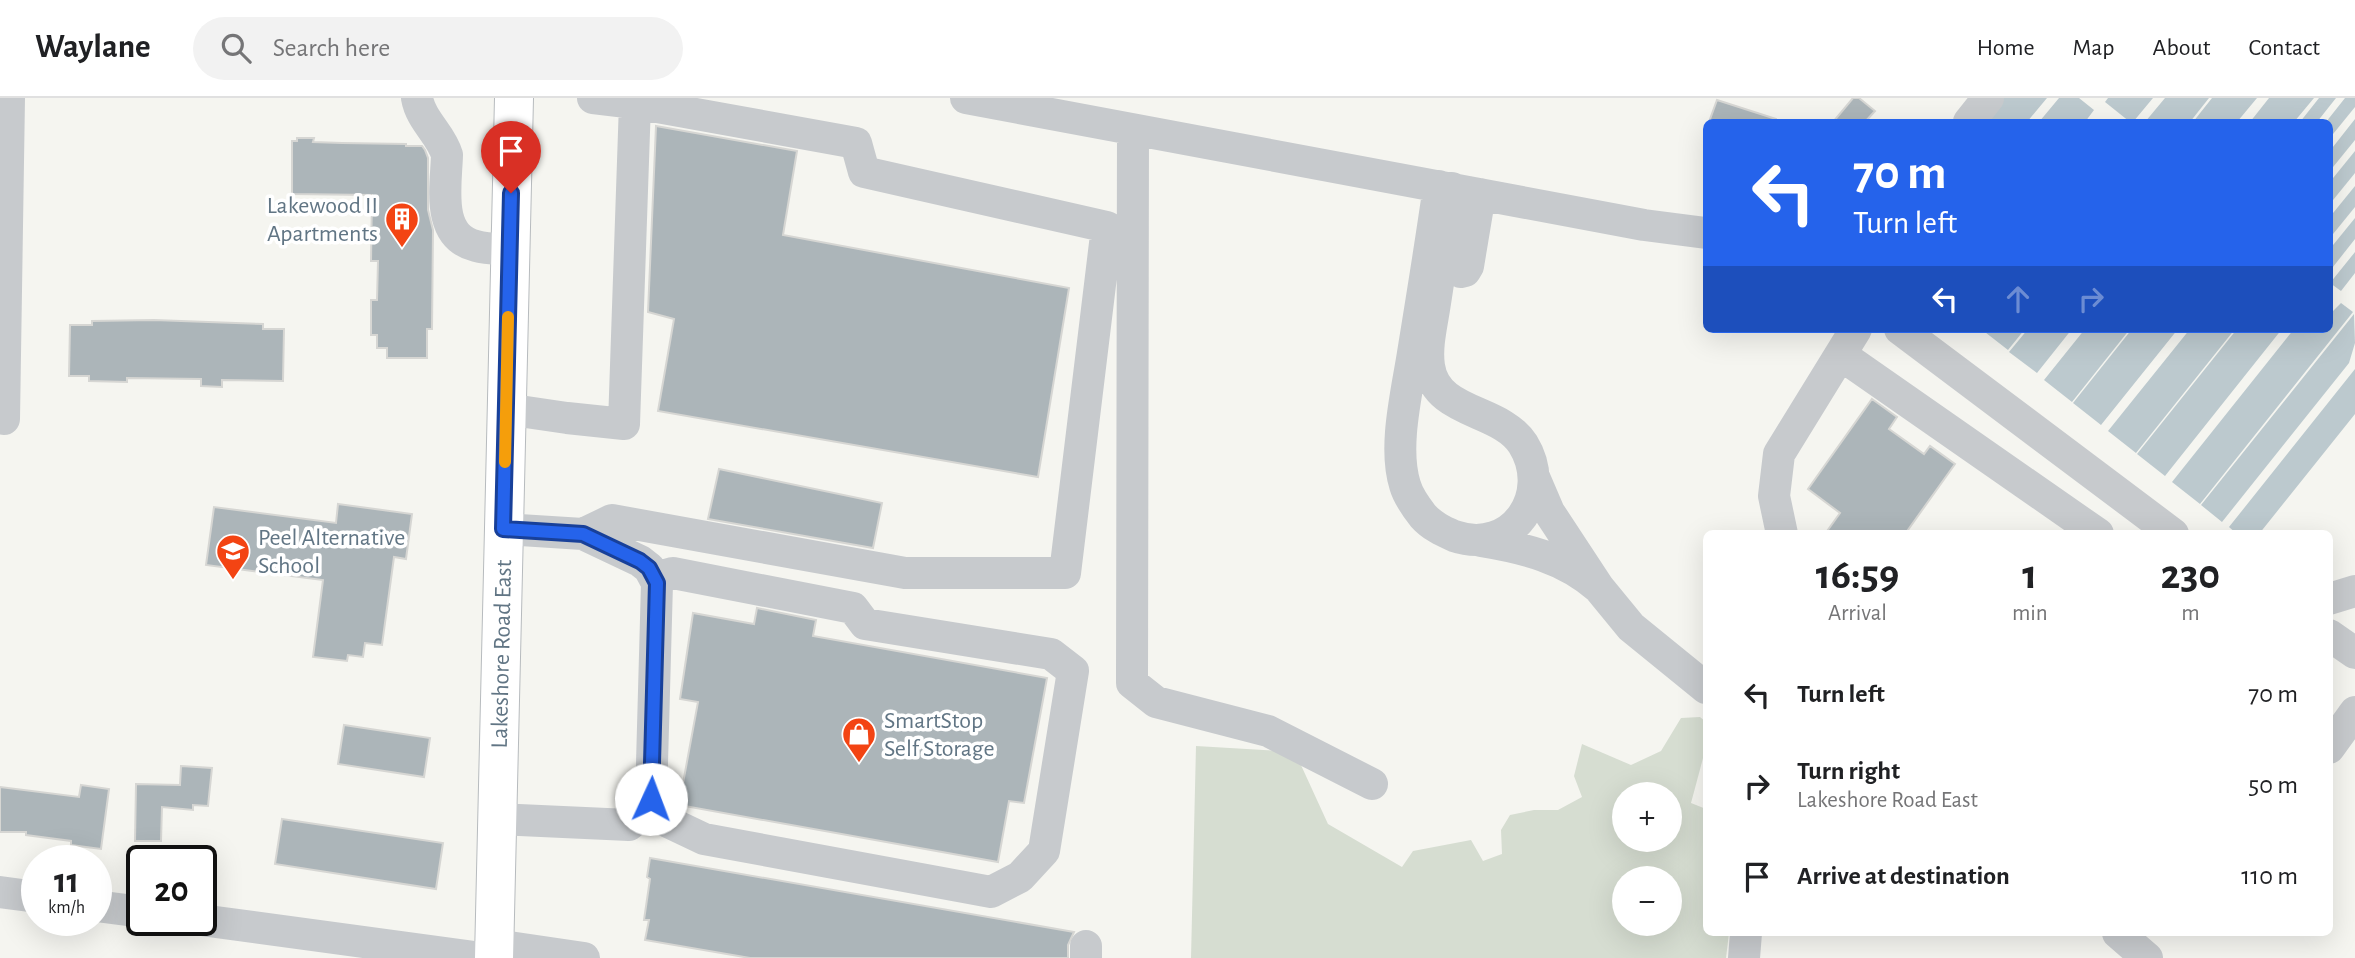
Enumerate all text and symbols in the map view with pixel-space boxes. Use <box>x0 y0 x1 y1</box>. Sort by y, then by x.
search box <box>193 17 683 80</box>
icon: search <box>217 29 255 67</box>
text: Waylane <box>35 31 151 64</box>
text: Search here <box>273 35 390 61</box>
text: Home <box>1977 36 2035 60</box>
text: Map <box>2073 36 2115 60</box>
text: About <box>2153 36 2210 60</box>
text: Contact <box>2248 36 2320 60</box>
pin <box>481 121 541 193</box>
icon: arrive <box>492 132 530 170</box>
icon: left <box>1738 147 1829 238</box>
text: 70 m <box>1853 149 1947 198</box>
place label: Lakewood II Apartments <box>267 194 378 246</box>
building icon: Lakewood II Apartments <box>383 200 421 249</box>
text: Turn left <box>1853 207 1957 239</box>
icon: left <box>1926 280 1964 318</box>
icon: ahead <box>1999 280 2037 318</box>
icon: right <box>2072 280 2110 318</box>
place label: Peel Alternative School <box>258 526 405 578</box>
school or university icon: Peel Alternative School <box>214 532 252 581</box>
text: 16:59 <box>1816 554 1899 596</box>
text: 1 <box>2022 554 2037 596</box>
text: 230 <box>2160 554 2220 596</box>
street label: Lakeshore Road East <box>488 559 516 749</box>
text: Arrival <box>1828 602 1887 625</box>
text: min <box>2012 602 2048 625</box>
text: m <box>2181 602 2200 625</box>
icon: left <box>1738 676 1776 714</box>
text: Turn left <box>1797 681 1885 707</box>
text: 70 m <box>2248 681 2298 707</box>
place label: SmartStop Self Storage <box>884 709 995 761</box>
shop icon: SmartStop Self Storage <box>840 715 878 764</box>
text: Turn right <box>1797 758 1900 784</box>
position arrow <box>614 762 688 836</box>
icon: right <box>1738 767 1776 805</box>
text: 50 m <box>2248 772 2298 798</box>
map controls <box>1612 782 1682 936</box>
button: + <box>1612 782 1682 852</box>
text: Lakeshore Road East <box>1797 789 1978 812</box>
speed limit sign: 20 <box>126 845 217 936</box>
icon: arrive <box>1738 858 1776 896</box>
text: Arrive at destination <box>1797 863 2010 889</box>
text: 110 m <box>2241 863 2298 889</box>
text: 11 <box>54 864 79 899</box>
button: − <box>1612 866 1682 936</box>
text: km/h <box>48 899 85 917</box>

